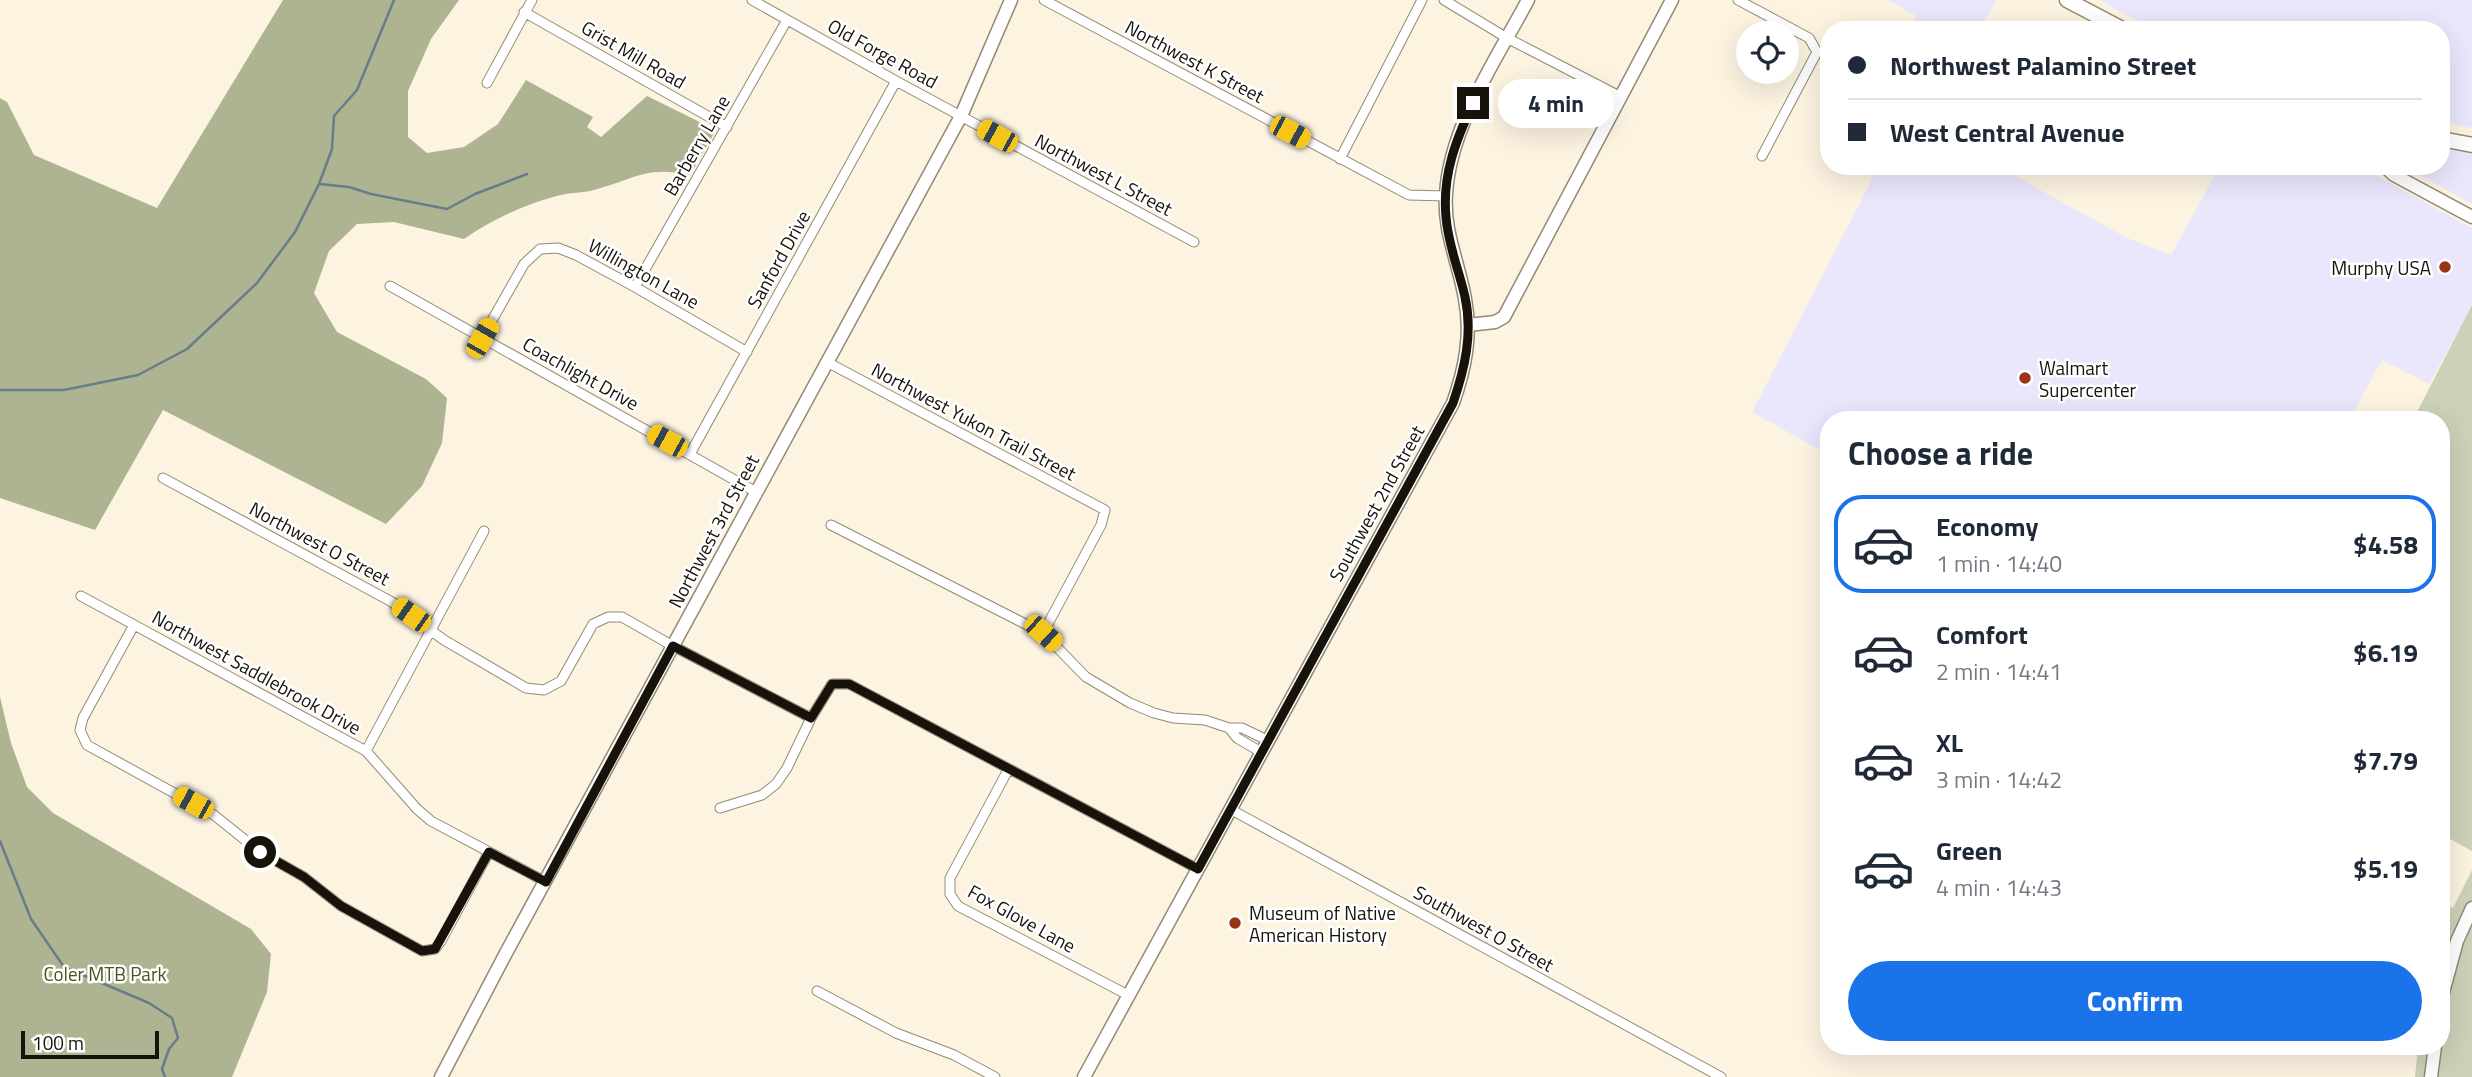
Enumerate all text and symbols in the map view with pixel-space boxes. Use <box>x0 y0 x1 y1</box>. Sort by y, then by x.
street label: Old Forge Road <box>823 11 943 95</box>
street label: Grist Mill Road <box>576 12 692 96</box>
street label: Northwest K Street <box>1120 12 1270 110</box>
map controls <box>1736 21 1799 84</box>
button: locate <box>1736 21 1799 84</box>
text: Northwest Palamino Street <box>1890 46 2196 85</box>
callout: 4 min <box>1498 78 1613 128</box>
text: 4 min <box>1528 86 1584 121</box>
route end <box>1457 87 1489 119</box>
street label: Barberry Lane <box>655 89 737 201</box>
car <box>1267 113 1314 151</box>
text: West Central Avenue <box>1890 113 2124 152</box>
car <box>974 117 1021 155</box>
street label: Northwest L Street <box>1030 126 1178 223</box>
street label: Sanford Drive <box>739 205 817 313</box>
street label: Willington Lane <box>583 230 705 316</box>
place label: Murphy USA <box>2331 253 2431 282</box>
marker: Murphy USA <box>2437 259 2453 275</box>
car <box>463 315 502 361</box>
street label: Coachlight Drive <box>518 329 644 417</box>
place label: Walmart Supercenter <box>2039 353 2137 404</box>
street label: Northwest Yukon Trail Street <box>866 355 1082 488</box>
marker: Walmart Supercenter <box>2017 370 2033 386</box>
street label: Southwest 2nd Street <box>1321 419 1431 587</box>
car <box>644 422 691 460</box>
text: Choose a ride <box>1848 429 2033 477</box>
street label: Northwest 3rd Street <box>660 449 766 613</box>
street label: Northwest O Street <box>245 494 396 592</box>
text: Economy <box>1936 507 2038 546</box>
icon: car <box>1852 513 1915 576</box>
text: $4.58 <box>2353 525 2418 564</box>
text: 1 min · 14:40 <box>1936 546 2062 581</box>
car <box>388 594 435 636</box>
street label: Northwest Saddlebrook Drive <box>147 602 367 742</box>
car <box>1021 611 1066 655</box>
text: Comfort <box>1936 615 2028 654</box>
icon: car <box>1852 621 1915 684</box>
text: $6.19 <box>2353 633 2418 672</box>
text: 2 min · 14:41 <box>1936 654 2062 689</box>
text: XL <box>1936 723 1963 762</box>
icon: car <box>1852 729 1915 792</box>
text: $7.79 <box>2353 741 2418 780</box>
text: 3 min · 14:42 <box>1936 762 2062 797</box>
car <box>170 784 217 822</box>
text: Green <box>1936 831 2002 870</box>
route start <box>244 836 276 868</box>
icon: car <box>1852 837 1915 900</box>
text: $5.19 <box>2353 849 2418 888</box>
text: 4 min · 14:43 <box>1936 870 2062 905</box>
street label: Fox Glove Lane <box>963 876 1081 960</box>
street label: Southwest O Street <box>1409 877 1560 979</box>
place label: Museum of Native American History <box>1249 898 1396 949</box>
marker: Museum of Native American History <box>1227 915 1243 931</box>
park label: Coler MTB Park <box>43 959 167 988</box>
button: Confirm <box>1848 961 2422 1041</box>
scale bar <box>21 1028 159 1060</box>
text: 100 m <box>32 1028 84 1057</box>

